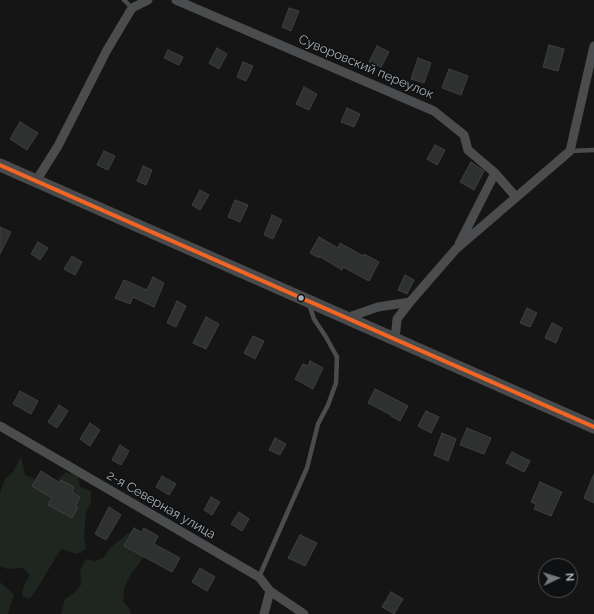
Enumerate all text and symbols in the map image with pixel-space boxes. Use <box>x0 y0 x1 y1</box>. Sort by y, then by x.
street label: Суворовский переулок <box>296 31 436 103</box>
unlabelled marker <box>296 293 306 303</box>
street label: 2-я Северная улица <box>104 468 218 542</box>
north arrow <box>538 558 578 598</box>
text: N <box>563 573 576 582</box>

